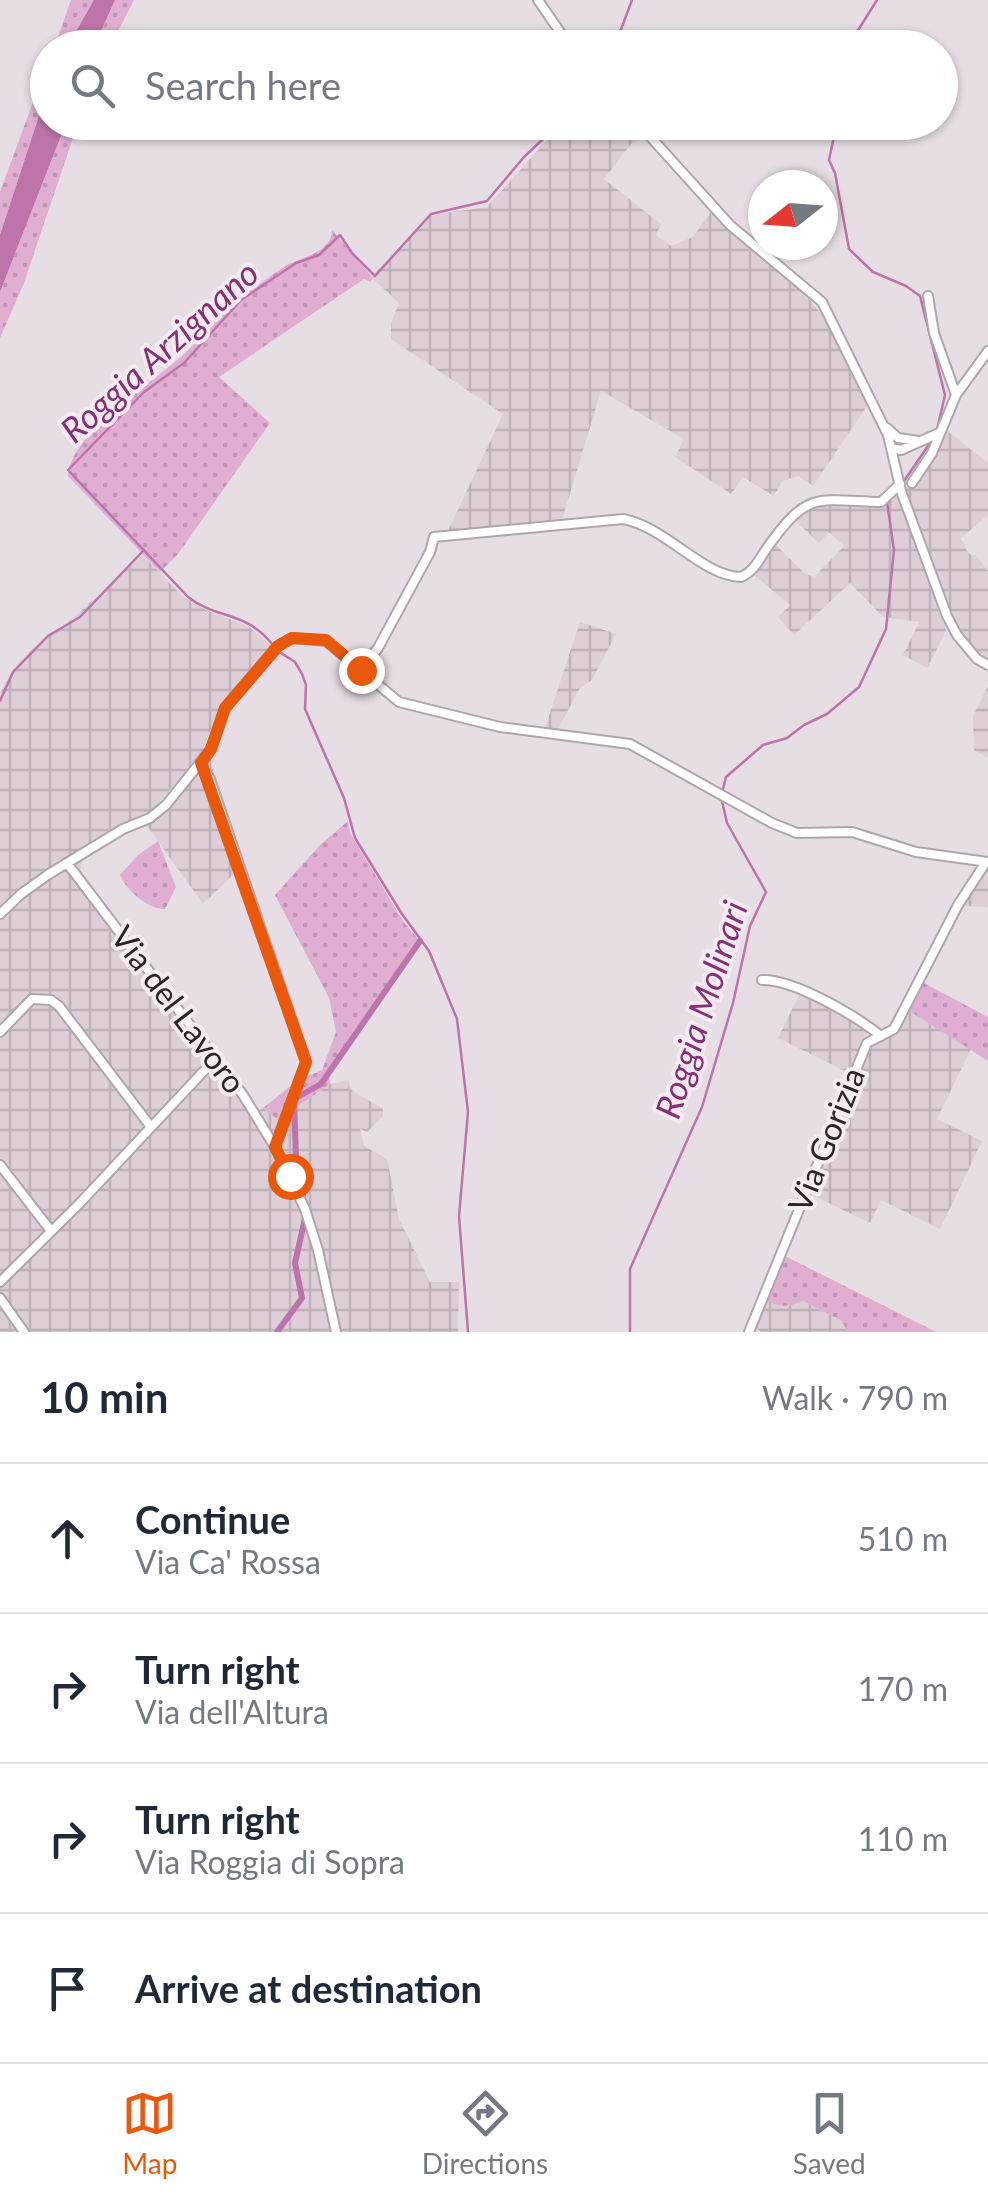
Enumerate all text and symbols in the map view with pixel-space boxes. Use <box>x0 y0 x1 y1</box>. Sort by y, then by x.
search box <box>30 30 958 140</box>
icon: search <box>65 58 120 113</box>
text: Search here <box>145 62 341 108</box>
north arrow <box>748 170 838 260</box>
water label: Roggia Arzignano <box>51 251 266 450</box>
route end <box>339 648 385 694</box>
water label: Roggia Molinari <box>645 896 755 1123</box>
street label: Via del Lavoro <box>104 918 255 1100</box>
street label: Via Gorizia <box>779 1062 872 1217</box>
route start <box>268 1154 314 1200</box>
text: 10 min <box>40 1372 168 1422</box>
text: Walk · 790 m <box>762 1378 948 1417</box>
text: Continue <box>135 1496 290 1542</box>
icon: ahead <box>40 1511 95 1566</box>
text: 510 m <box>858 1519 948 1558</box>
text: Via Ca' Rossa <box>135 1542 321 1581</box>
text: Turn right <box>135 1646 300 1692</box>
icon: right <box>40 1661 95 1716</box>
text: 170 m <box>858 1669 948 1708</box>
text: Via dell'Altura <box>135 1692 329 1731</box>
text: Turn right <box>135 1796 300 1842</box>
icon: right <box>40 1811 95 1866</box>
text: 110 m <box>858 1819 948 1858</box>
text: Via Roggia di Sopra <box>135 1842 405 1881</box>
icon: arrive <box>40 1961 95 2016</box>
text: Arrive at destination <box>135 1965 482 2011</box>
tab: Map <box>122 2086 177 2180</box>
tab: Directions <box>422 2086 548 2180</box>
tab: Saved <box>793 2086 866 2180</box>

